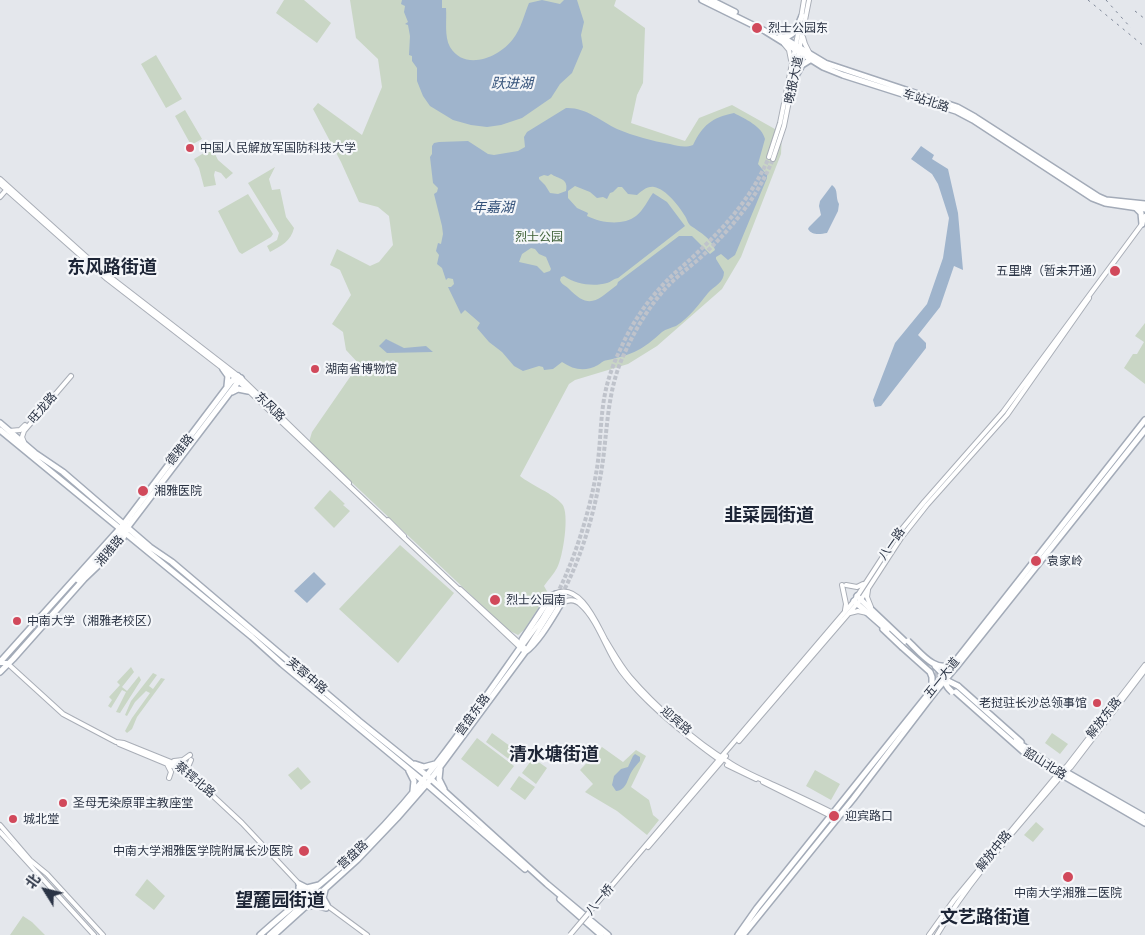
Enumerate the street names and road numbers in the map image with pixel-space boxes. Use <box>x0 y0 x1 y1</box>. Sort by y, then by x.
street label: 晚报大道 <box>782 55 806 105</box>
street label: 车站北路 <box>901 87 951 115</box>
street label: 东风路 <box>252 389 288 425</box>
street label: 旺龙路 <box>26 390 60 426</box>
street label: 德雅路 <box>163 431 197 469</box>
street label: 八一路 <box>876 525 908 563</box>
street label: 湘雅路 <box>93 533 127 569</box>
street label: 芙蓉中路 <box>284 655 330 697</box>
street label: 五一大道 <box>921 655 963 701</box>
street label: 营盘东路 <box>453 691 493 739</box>
street label: 解放东路 <box>1084 695 1124 741</box>
street label: 迎宾路 <box>658 704 694 738</box>
street label: 韶山北路 <box>1021 745 1069 783</box>
street label: 蔡锷北路 <box>172 759 218 801</box>
street label: 解放中路 <box>973 828 1015 874</box>
street label: 营盘路 <box>335 837 371 873</box>
street label: 八一桥 <box>583 882 617 918</box>

